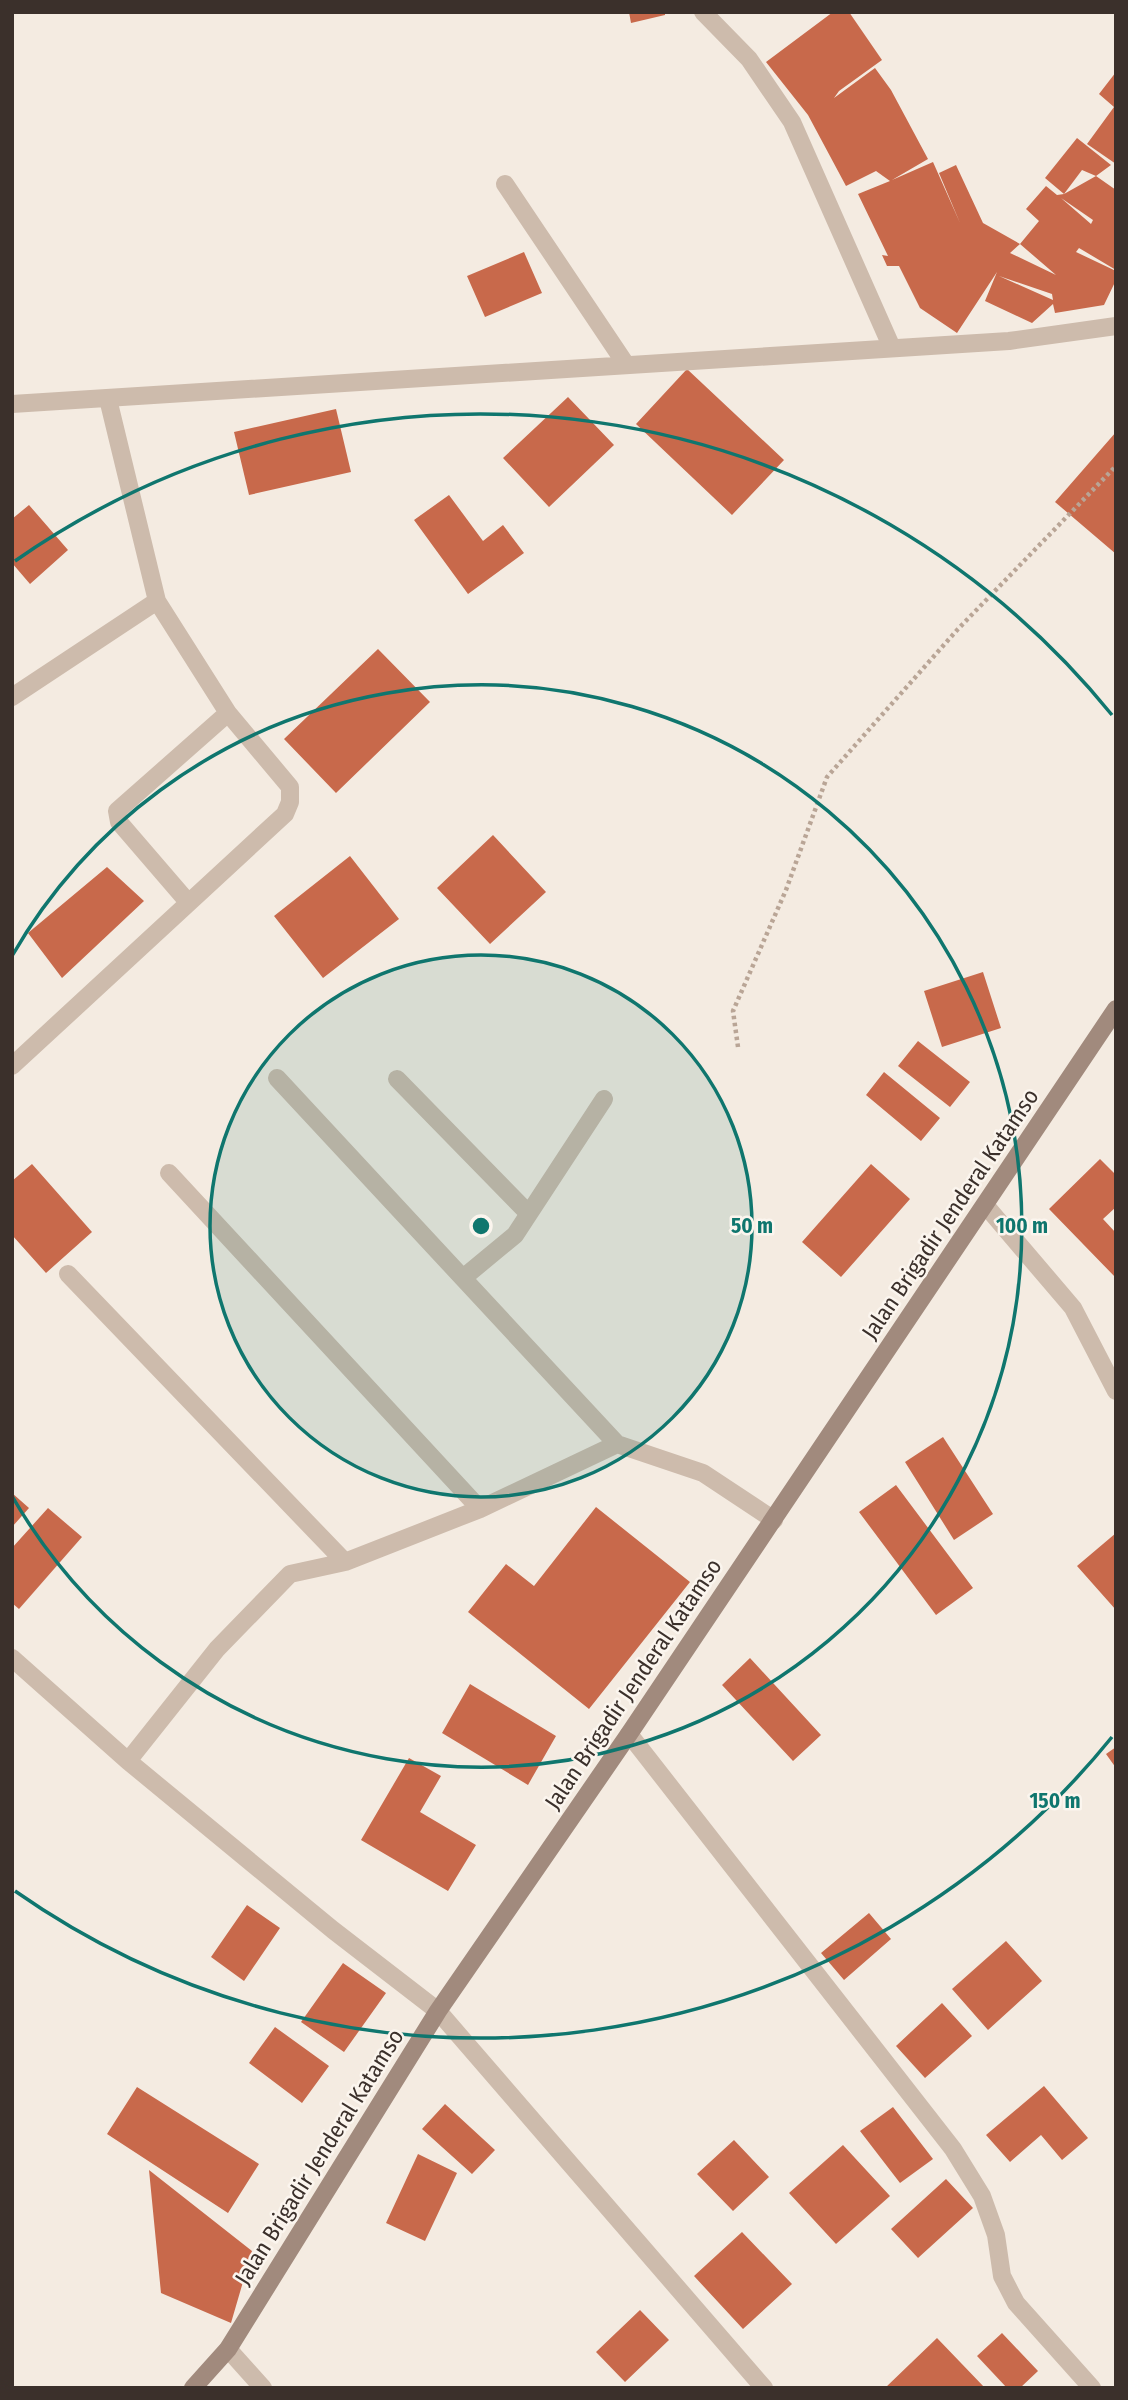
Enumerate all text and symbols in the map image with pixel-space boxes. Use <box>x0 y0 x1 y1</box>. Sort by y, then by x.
street label: Jalan Brigadir Jenderal Katamso <box>855 1083 1045 1345</box>
text: 50 m <box>731 1213 773 1239</box>
text: 100 m <box>996 1213 1048 1239</box>
centre of rings <box>469 1214 493 1238</box>
street label: Jalan Brigadir Jenderal Katamso <box>538 1553 728 1815</box>
text: 150 m <box>1029 1788 1081 1814</box>
street label: Jalan Brigadir Jenderal Katamso <box>229 2024 409 2290</box>

